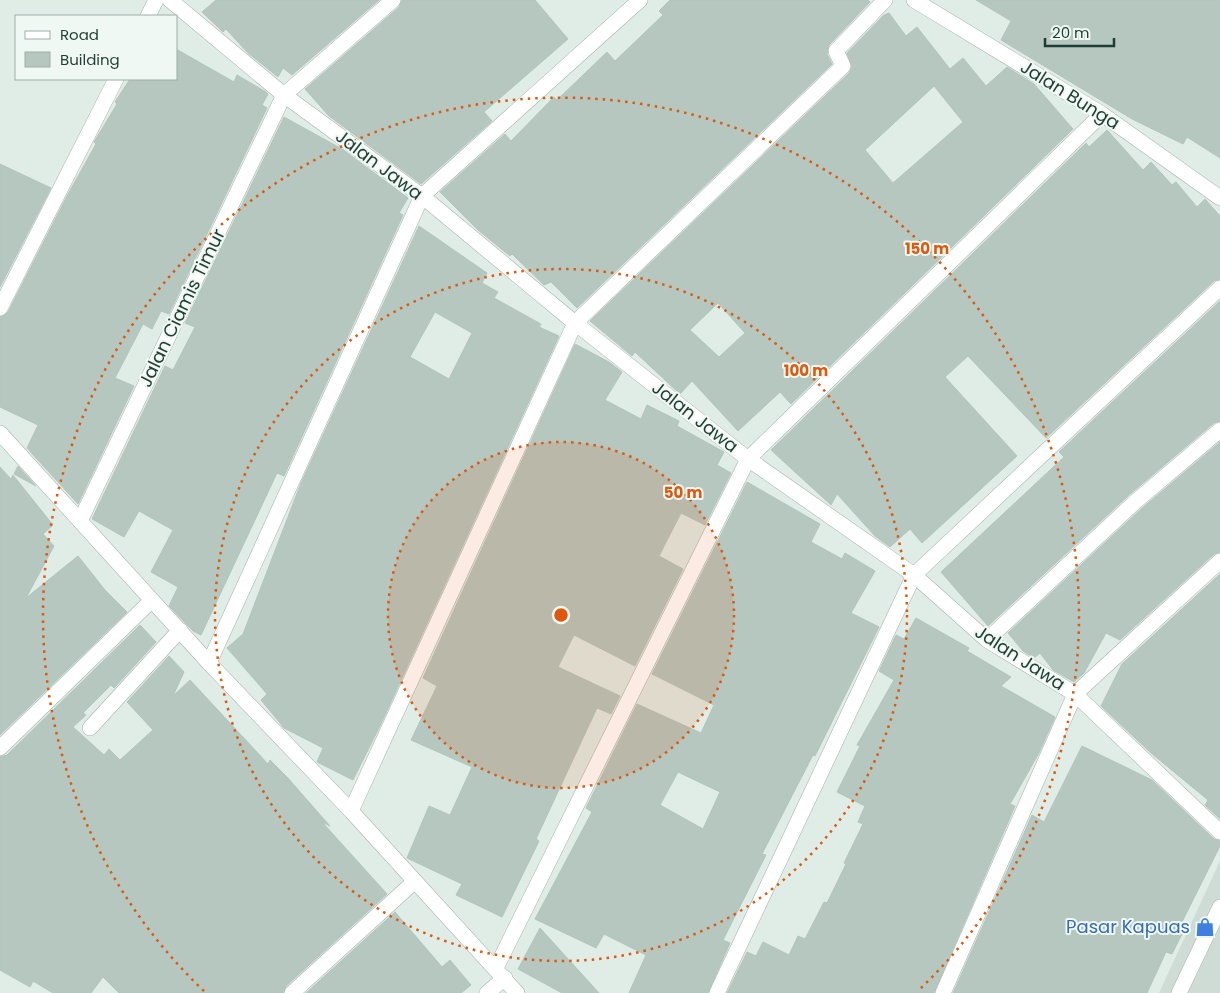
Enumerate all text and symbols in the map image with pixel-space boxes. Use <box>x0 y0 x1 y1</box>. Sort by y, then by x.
legend <box>15 15 178 80</box>
scale bar <box>1045 15 1114 47</box>
text: 20 m <box>1052 22 1090 43</box>
text: Road <box>60 24 99 45</box>
text: Building <box>60 49 120 70</box>
street label: Jalan Bunga <box>1016 54 1125 135</box>
street label: Jalan Jawa <box>331 124 428 206</box>
street label: Jalan Ciamis Timur <box>132 224 231 391</box>
text: 150 m <box>905 238 949 259</box>
text: 100 m <box>784 360 828 381</box>
street label: Jalan Jawa <box>647 375 744 458</box>
text: 50 m <box>664 482 702 503</box>
centre of rings <box>552 606 570 624</box>
street label: Jalan Jawa <box>970 619 1070 696</box>
place label: Pasar Kapuas <box>1066 914 1190 939</box>
shop icon: Pasar Kapuas <box>1194 916 1216 938</box>

